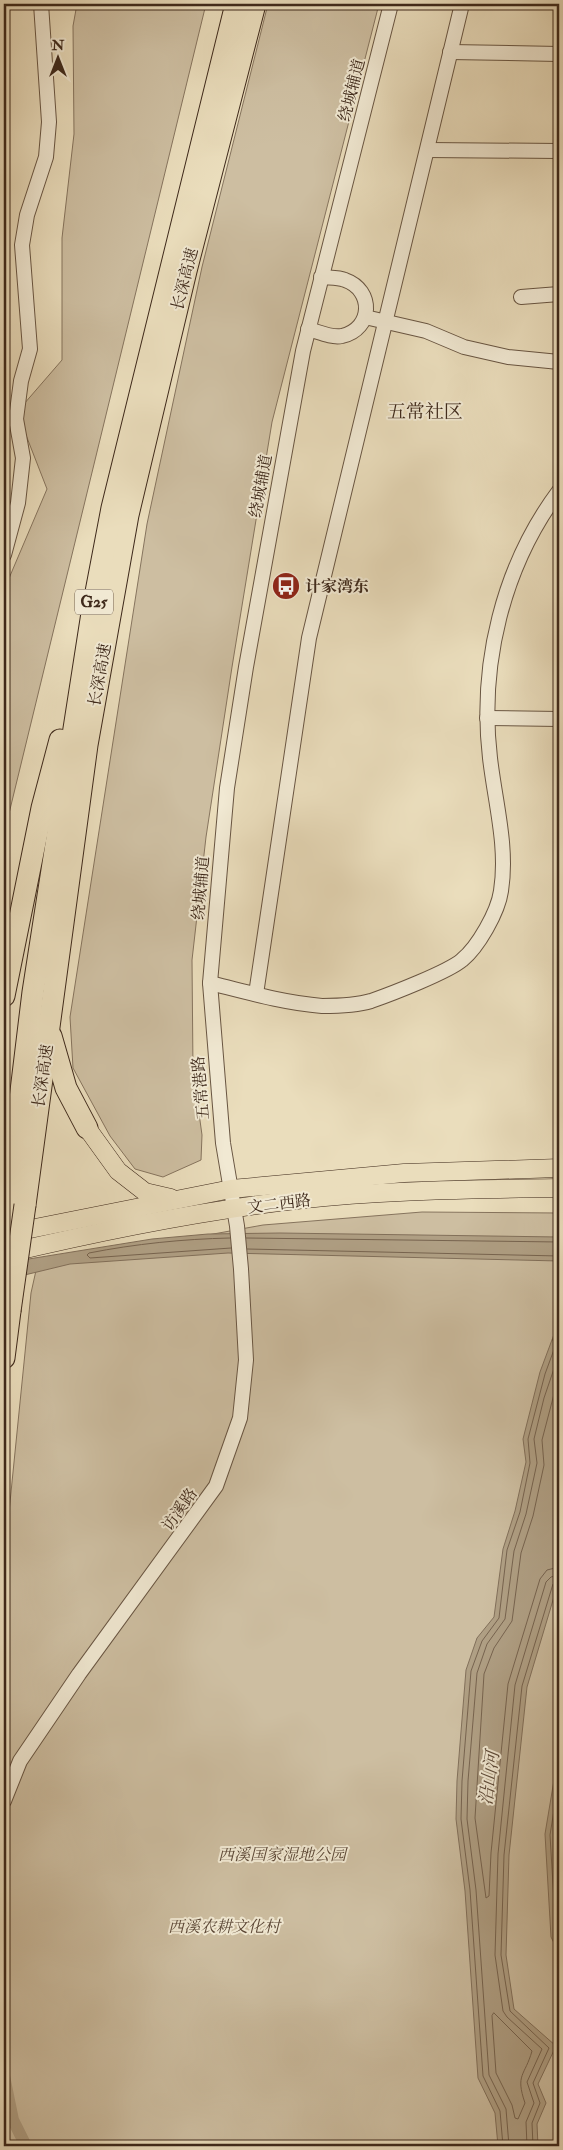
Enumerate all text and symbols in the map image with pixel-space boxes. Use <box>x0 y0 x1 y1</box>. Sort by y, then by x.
north arrow <box>32 32 82 82</box>
text: N <box>51 37 65 54</box>
street label: 绕城辅道 <box>335 57 369 124</box>
street label: 长深高速 <box>168 246 202 313</box>
district label: 五常社区 <box>387 400 463 424</box>
street label: 绕城辅道 <box>246 453 276 519</box>
bus stop icon: 计家湾东 <box>271 571 301 601</box>
place label: 计家湾东 <box>305 577 369 597</box>
road number: G25 <box>75 590 113 614</box>
street label: 长深高速 <box>85 642 115 708</box>
street label: 绕城辅道 <box>188 855 214 921</box>
street label: 长深高速 <box>29 1043 57 1109</box>
street label: 五常港路 <box>188 1055 214 1121</box>
street label: 文二西路 <box>246 1190 312 1218</box>
street label: 访溪路 <box>158 1484 202 1535</box>
water label: 沿山河 <box>474 1747 505 1806</box>
park label: 西溪国家湿地公园 <box>218 1845 349 1865</box>
park label: 西溪农耕文化村 <box>168 1917 282 1937</box>

